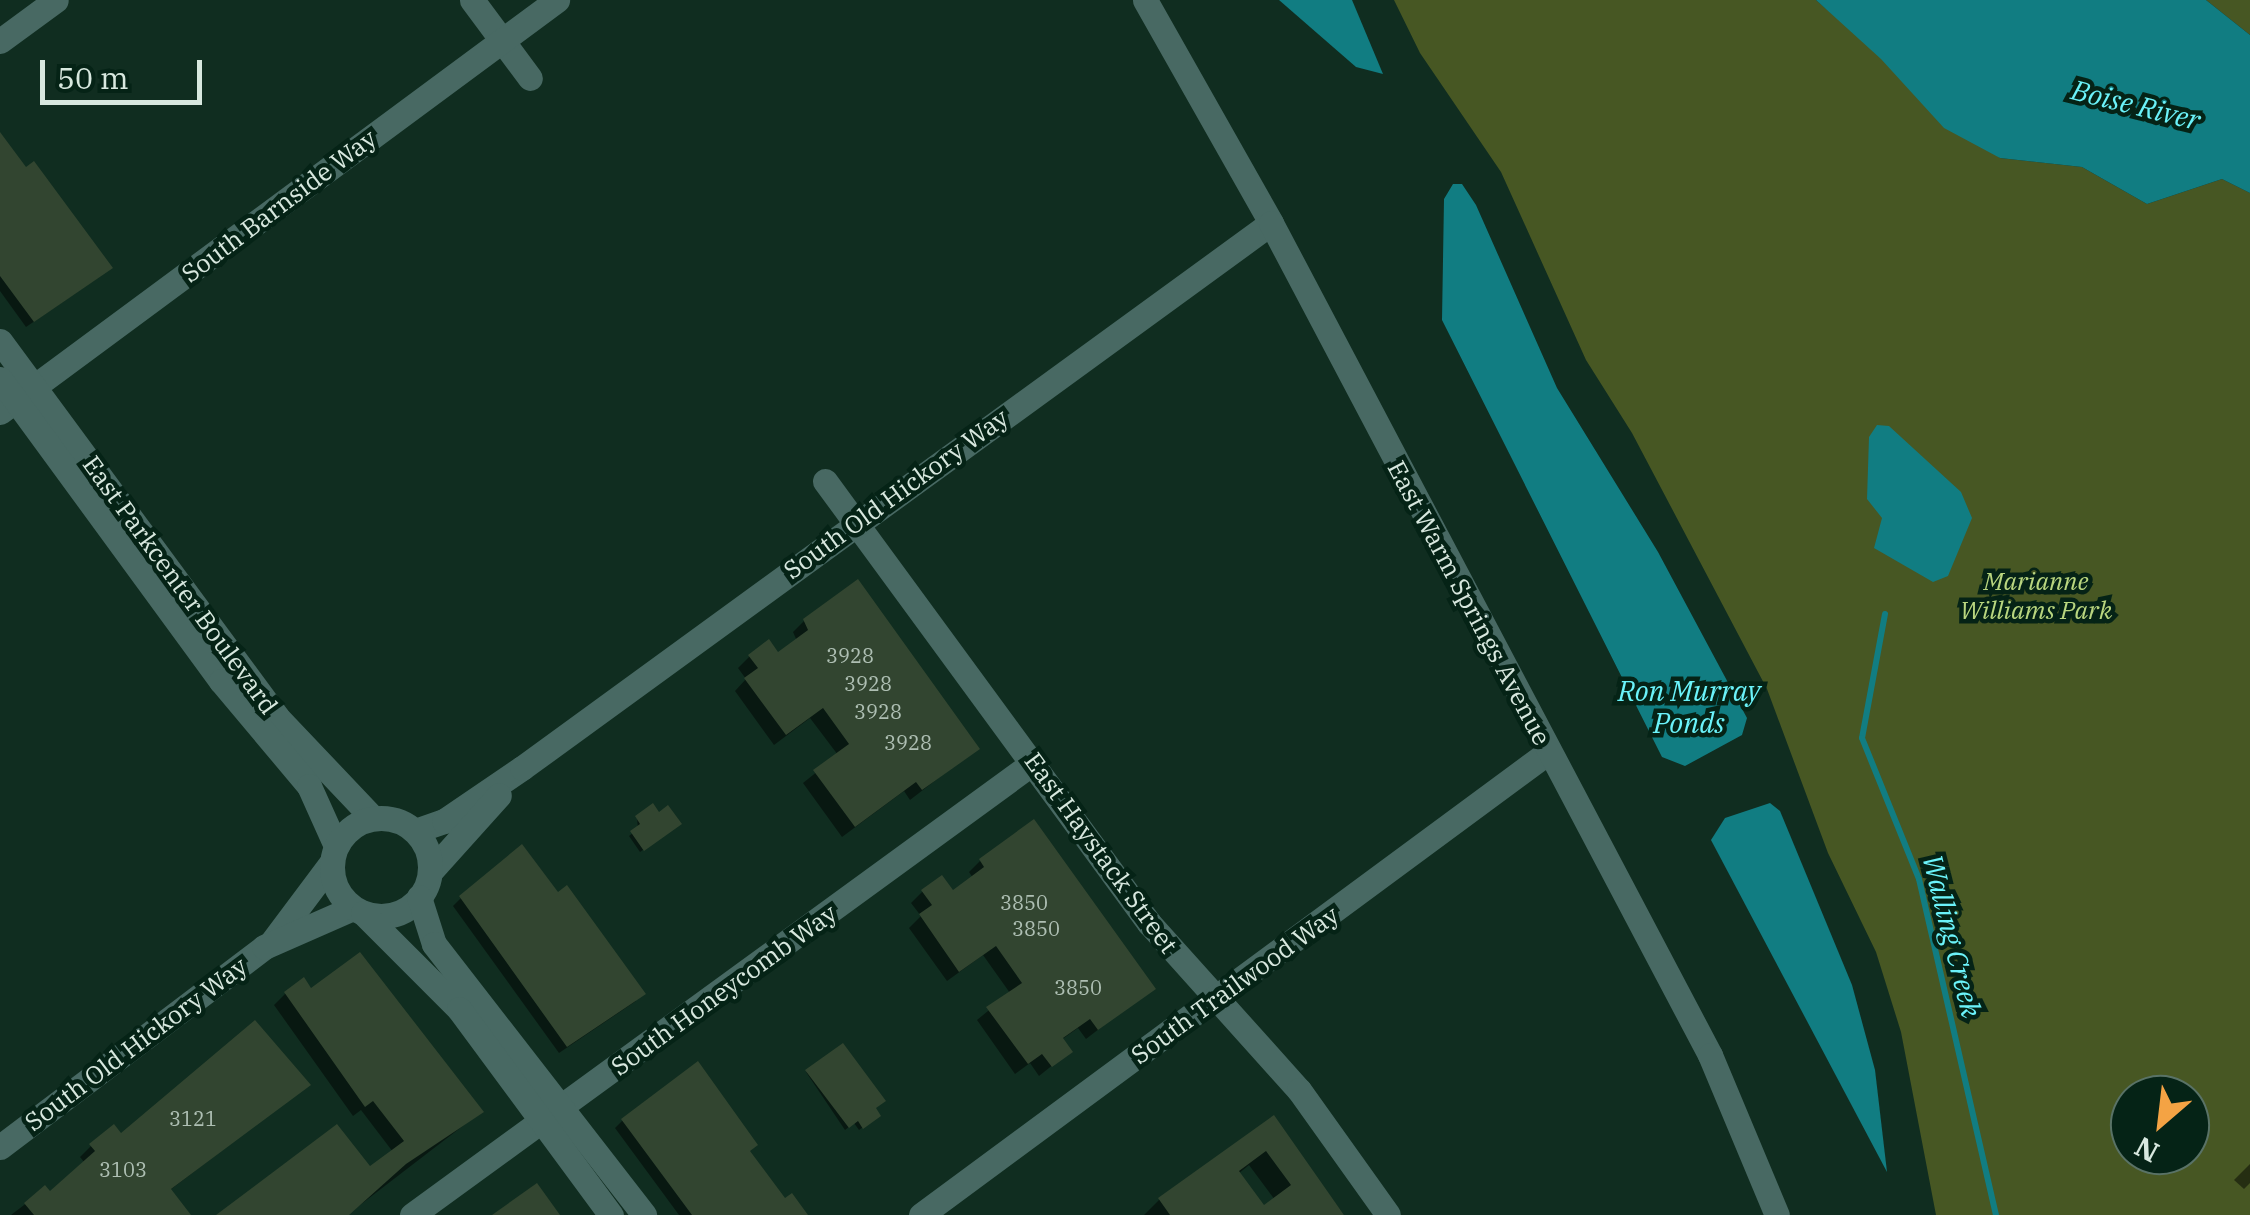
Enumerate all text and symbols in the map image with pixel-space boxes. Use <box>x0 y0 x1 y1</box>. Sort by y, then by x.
scale bar <box>45 40 208 102</box>
text: 50 m <box>57 58 129 97</box>
water label: Boise River <box>2068 73 2204 137</box>
street label: South Barnside Way <box>176 123 382 289</box>
street label: South Old Hickory Way <box>778 402 1014 586</box>
street label: East Parkcenter Boulevard <box>76 450 284 720</box>
street label: East Warm Springs Avenue <box>1381 456 1557 750</box>
park label: Marianne Williams Park <box>1960 567 2112 626</box>
house number: 3928 <box>826 643 874 667</box>
house number: 3928 <box>844 671 892 695</box>
water label: Ron Murray Ponds <box>1618 674 1760 740</box>
house number: 3928 <box>854 699 902 723</box>
house number: 3928 <box>884 730 932 754</box>
street label: East Haystack Street <box>1018 747 1184 959</box>
water label: Walling Creek <box>1916 851 1988 1021</box>
house number: 3850 <box>1000 890 1048 914</box>
street label: South Honeycomb Way <box>605 898 843 1082</box>
street label: South Trailwood Way <box>1125 900 1345 1070</box>
house number: 3850 <box>1012 916 1060 940</box>
street label: South Old Hickory Way <box>19 951 253 1137</box>
house number: 3850 <box>1054 975 1102 999</box>
north arrow <box>2110 1075 2210 1175</box>
house number: 3121 <box>169 1106 217 1130</box>
text: N <box>2128 1129 2165 1172</box>
house number: 3103 <box>99 1157 147 1181</box>

